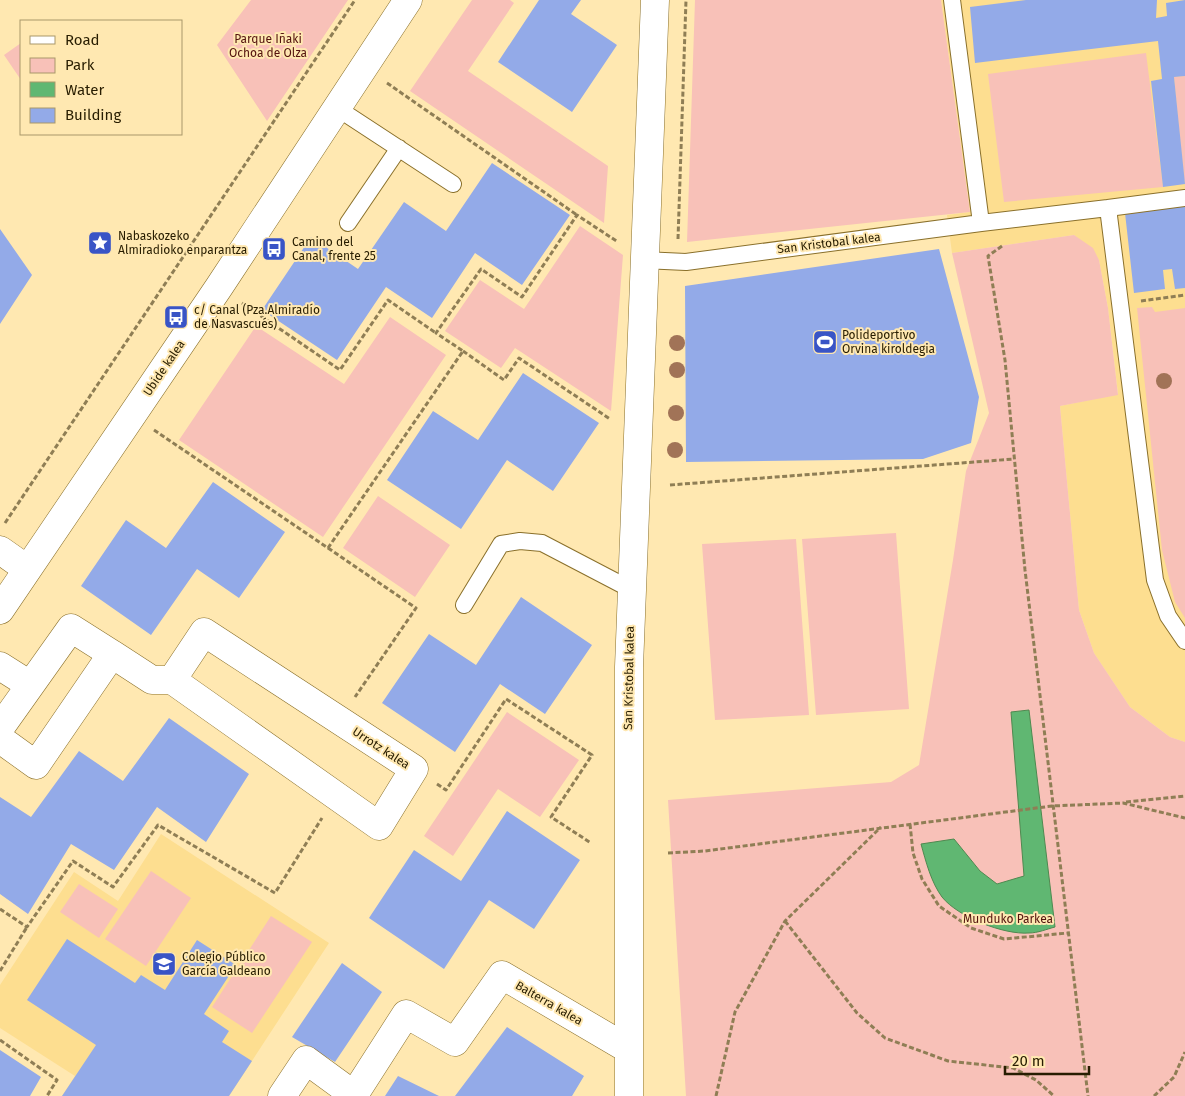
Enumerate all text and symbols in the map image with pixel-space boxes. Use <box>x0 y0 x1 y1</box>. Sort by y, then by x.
legend <box>20 20 182 135</box>
text: Road <box>65 31 100 49</box>
park label: Parque Iñaki Ochoa de Olza <box>229 32 307 60</box>
text: Park <box>65 56 95 74</box>
text: Water <box>65 81 104 99</box>
text: Building <box>65 106 121 124</box>
place label: Nabaskozeko Almiradioko enparantza <box>118 229 247 257</box>
place icon: Nabaskozeko Almiradioko enparantza <box>87 230 113 256</box>
street label: San Kristobal kalea <box>777 230 881 256</box>
place label: Camino del Canal, frente 25 <box>292 235 376 263</box>
bus stop icon: Camino del Canal, frente 25 <box>261 236 287 262</box>
place label: c/ Canal (Pza.Almiradío de Nasvascués) <box>194 303 320 331</box>
bus stop icon: c/ Canal (Pza.Almiradío de Nasvascués) <box>163 304 189 330</box>
place label: Polideportivo Orvina kiroldegia <box>842 328 935 356</box>
sports icon: Polideportivo Orvina kiroldegia <box>812 329 838 355</box>
street label: Ubide kalea <box>140 337 188 399</box>
street label: San Kristobal kalea <box>621 626 637 730</box>
street label: Urrotz kalea <box>350 724 412 772</box>
park label: Munduko Parkea <box>963 912 1053 926</box>
place label: Colegio Público García Galdeano <box>182 950 271 978</box>
school or university icon: Colegio Público García Galdeano <box>151 951 177 977</box>
street label: Balterra kalea <box>513 978 585 1028</box>
scale bar <box>1005 1044 1089 1076</box>
text: 20 m <box>1012 1052 1045 1070</box>

